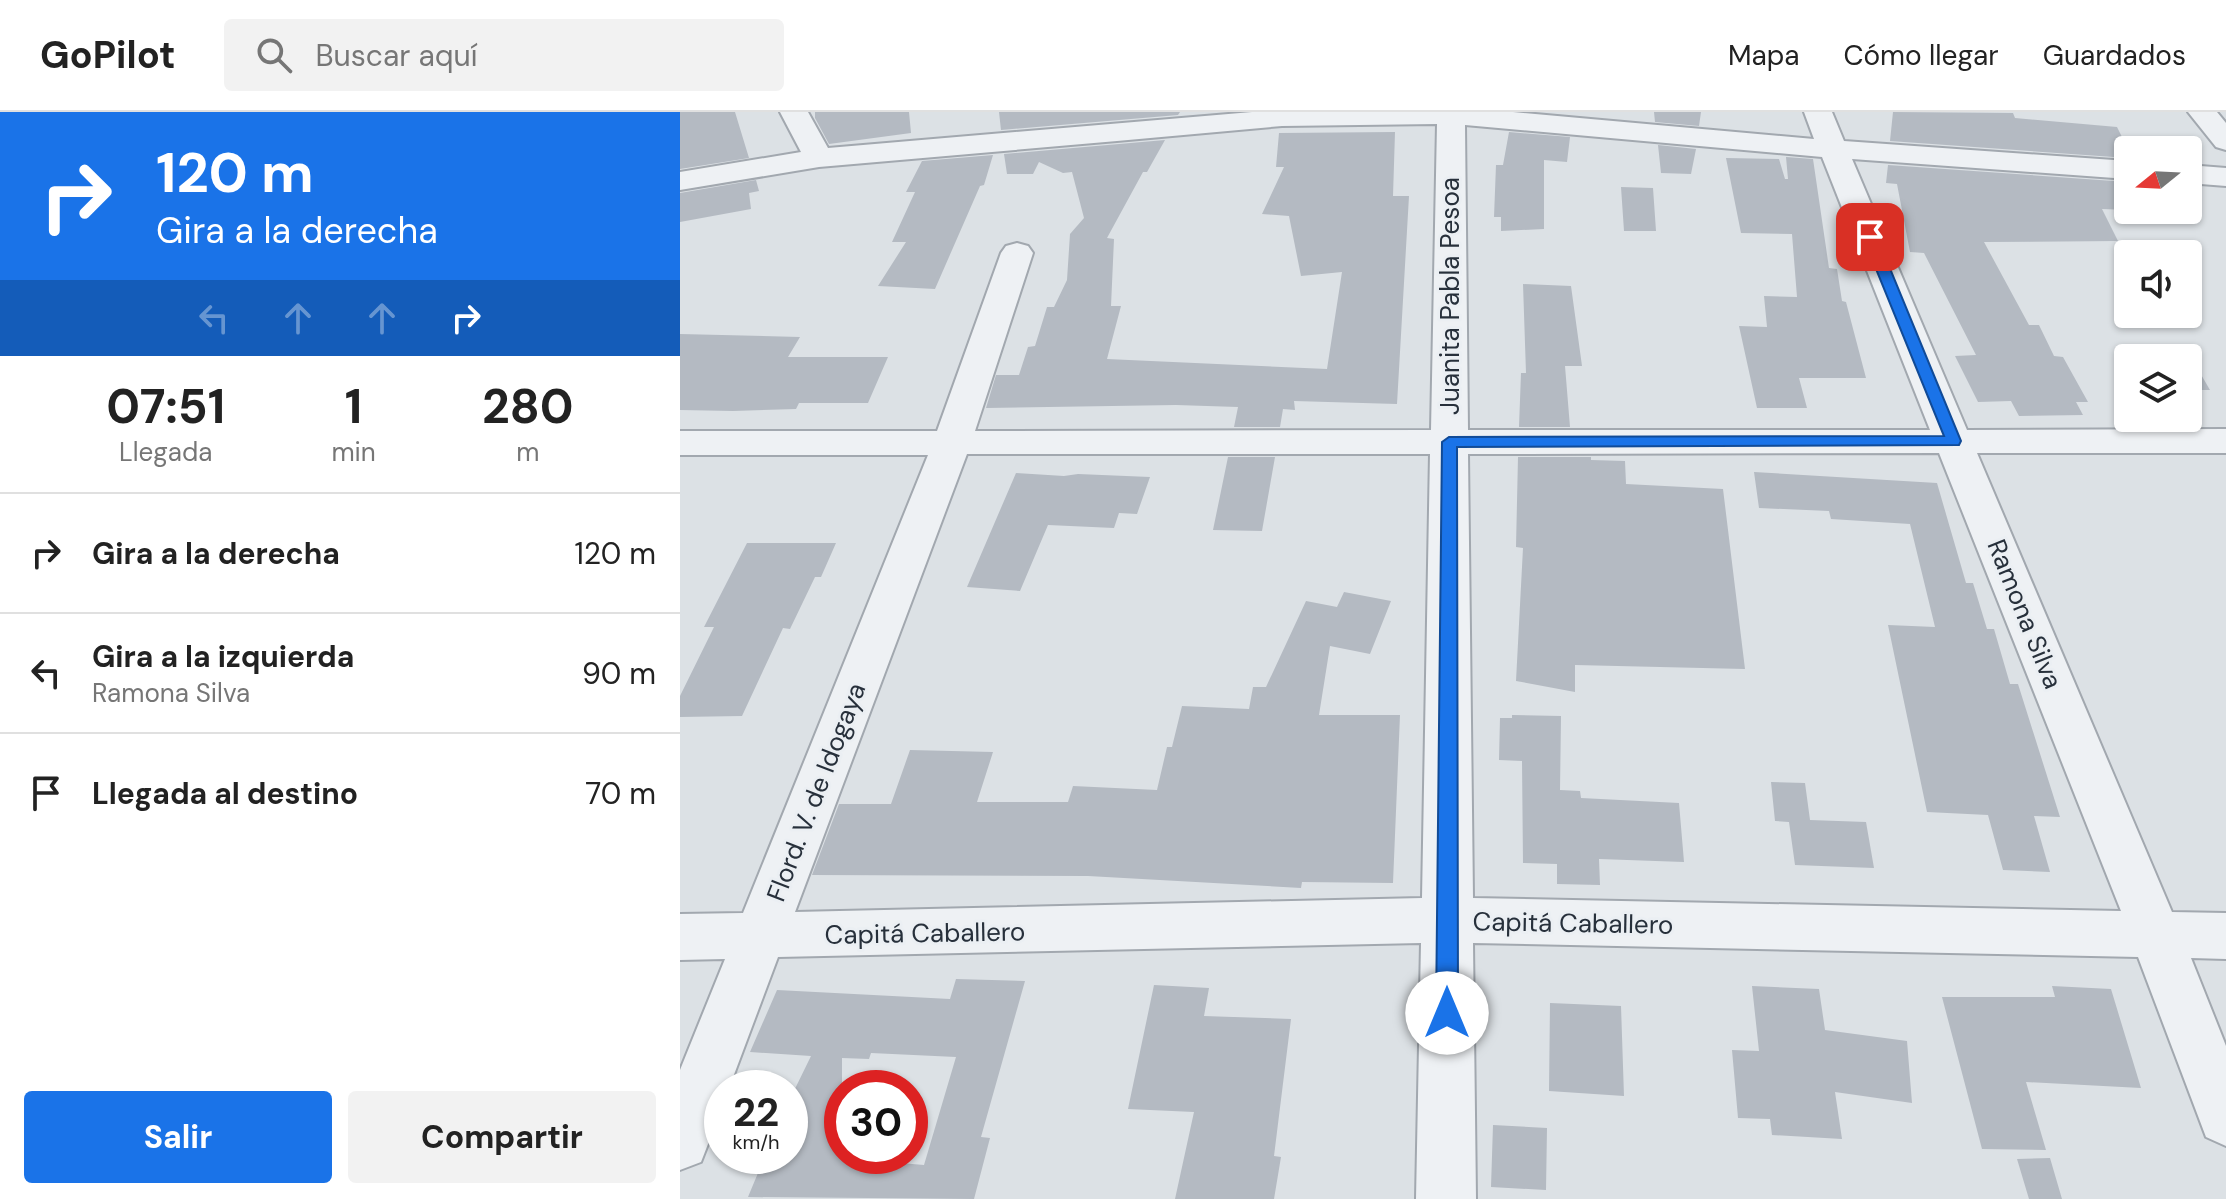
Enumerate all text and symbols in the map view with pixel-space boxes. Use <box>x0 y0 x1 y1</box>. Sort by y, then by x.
search box <box>224 19 784 91</box>
text: GoPilot <box>40 30 176 80</box>
icon: search <box>252 33 296 77</box>
text: Buscar aquí <box>316 36 477 75</box>
text: Mapa <box>1728 37 1799 74</box>
text: Cómo llegar <box>1843 37 1999 74</box>
text: Guardados <box>2043 37 2186 74</box>
text: 120 m <box>156 136 314 209</box>
north arrow <box>2114 136 2202 224</box>
map controls <box>2114 136 2202 432</box>
icon: right <box>24 144 128 248</box>
street label: Juanita Pabla Pesoa <box>1433 177 1467 415</box>
pin <box>1836 203 1904 271</box>
text: Gira a la derecha <box>156 207 438 254</box>
icon: arrive <box>1848 215 1892 259</box>
button: sound <box>2114 240 2202 328</box>
icon: left <box>192 296 236 340</box>
icon: ahead <box>276 296 320 340</box>
icon: ahead <box>360 296 404 340</box>
icon: right <box>444 296 488 340</box>
button: layers <box>2114 344 2202 432</box>
text: 07:51 <box>106 375 225 438</box>
text: 1 <box>345 375 362 438</box>
text: 280 <box>482 375 574 438</box>
text: Llegada <box>119 435 212 469</box>
text: min <box>331 435 376 469</box>
text: m <box>516 435 539 469</box>
icon: right <box>24 531 68 575</box>
text: Gira a la derecha <box>92 534 340 573</box>
text: 120 m <box>574 534 656 573</box>
street label: Ramona Silva <box>1980 534 2070 694</box>
text: Gira a la izquierda <box>92 637 354 676</box>
icon: left <box>24 651 68 695</box>
text: 90 m <box>582 654 656 693</box>
text: Ramona Silva <box>92 676 250 710</box>
street label: Flord. V. de Idogaya <box>759 678 873 906</box>
icon: arrive <box>24 771 68 815</box>
text: Llegada al destino <box>92 774 358 813</box>
text: 70 m <box>585 774 656 813</box>
street label: Capitá Caballero <box>1472 904 1674 942</box>
street label: Capitá Caballero <box>824 914 1026 952</box>
position arrow <box>1405 971 1489 1055</box>
speed limit sign: 30 <box>824 1070 928 1174</box>
text: 22 <box>733 1086 779 1138</box>
button: Salir <box>24 1091 332 1183</box>
button: Compartir <box>348 1091 656 1183</box>
text: km/h <box>732 1129 780 1155</box>

